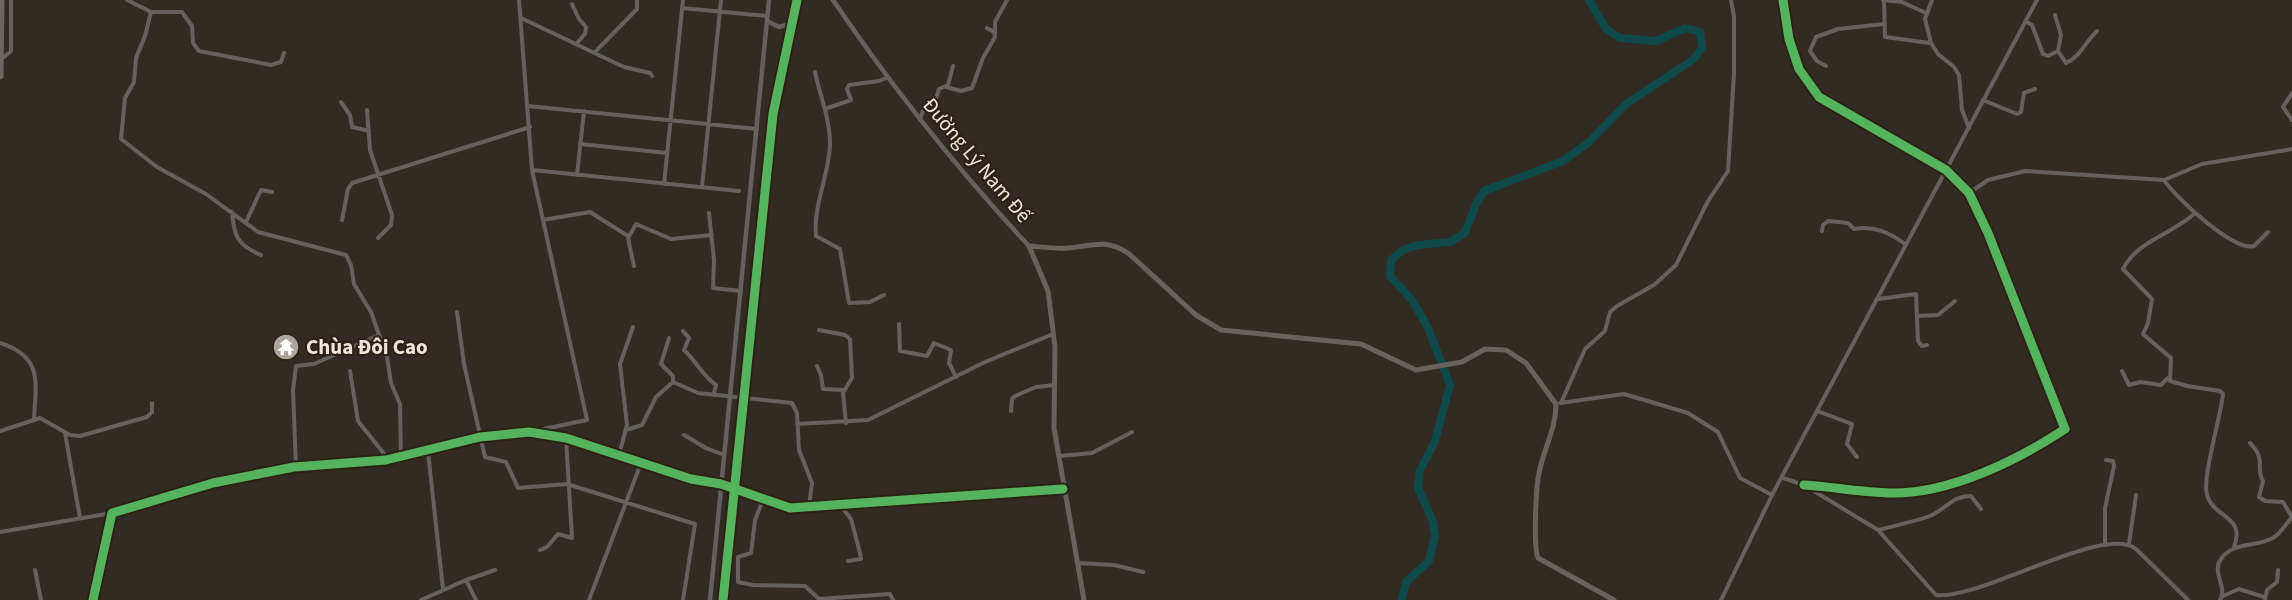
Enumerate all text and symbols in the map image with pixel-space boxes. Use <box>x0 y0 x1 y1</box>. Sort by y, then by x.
street label: Đường Lý Nam Đế <box>916 91 1039 230</box>
temple icon: Chùa Đôi Cao <box>271 332 301 362</box>
place label: Chùa Đôi Cao <box>306 332 428 362</box>

